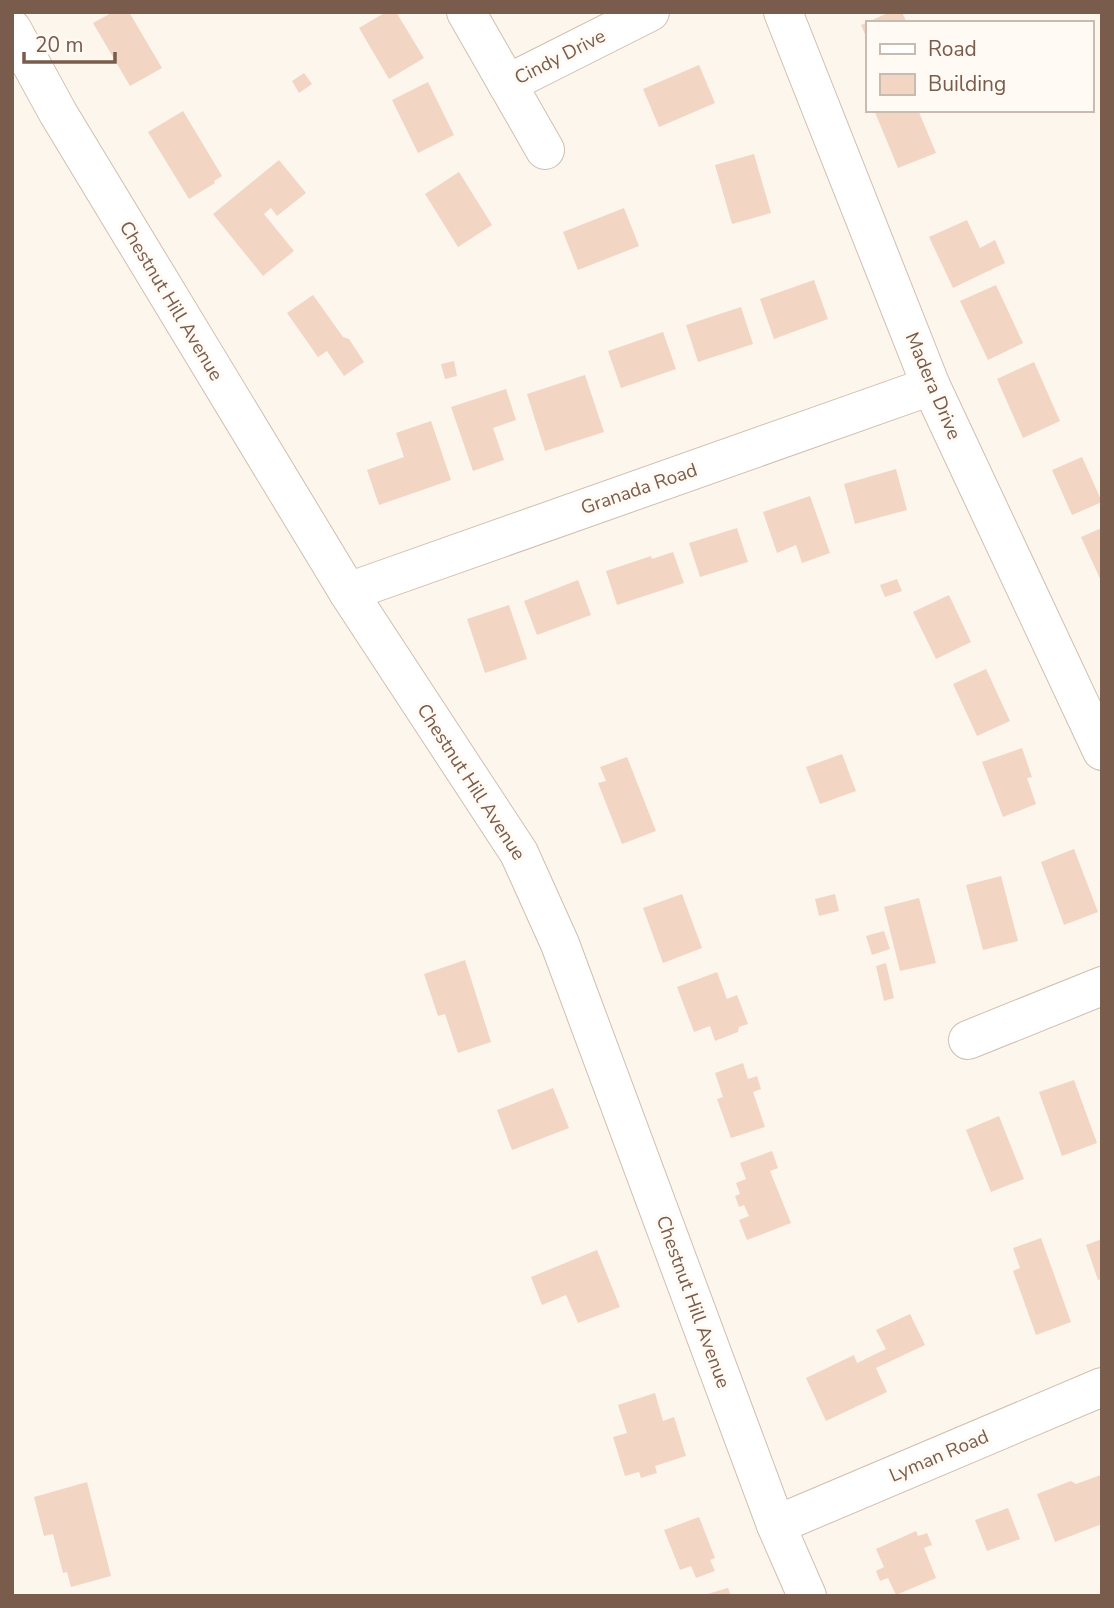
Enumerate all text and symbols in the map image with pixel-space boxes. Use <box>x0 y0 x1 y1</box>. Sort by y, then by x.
scale bar <box>24 21 116 65</box>
legend <box>866 21 1093 112</box>
street label: Cindy Drive <box>510 23 610 91</box>
text: 20 m <box>35 31 84 59</box>
text: Road <box>928 35 977 63</box>
text: Building <box>928 70 1006 98</box>
street label: Chestnut Hill Avenue <box>113 216 229 386</box>
street label: Madera Drive <box>899 328 967 444</box>
street label: Granada Road <box>577 457 701 521</box>
street label: Chestnut Hill Avenue <box>411 699 531 865</box>
street label: Chestnut Hill Avenue <box>650 1212 736 1392</box>
street label: Lyman Road <box>885 1423 993 1489</box>

